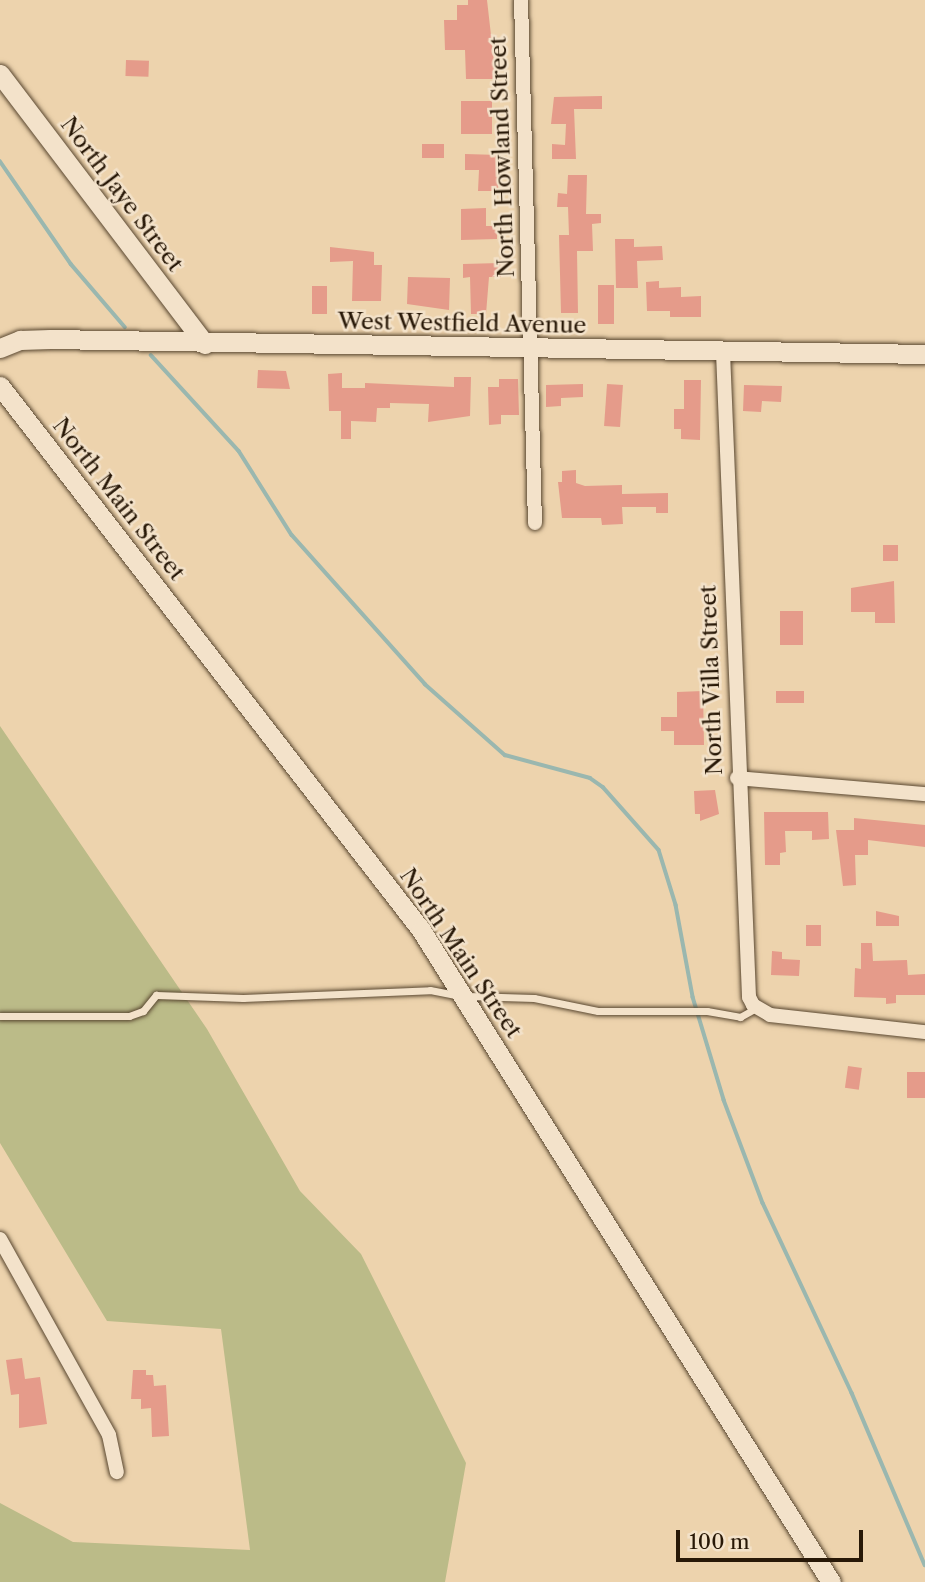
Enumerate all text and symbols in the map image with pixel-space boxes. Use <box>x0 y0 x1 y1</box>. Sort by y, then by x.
street label: North Howland Street <box>484 36 520 278</box>
street label: North Jaye Street <box>55 111 189 277</box>
street label: West Westfield Avenue <box>337 307 587 339</box>
street label: North Main Street <box>47 412 191 586</box>
street label: North Villa Street <box>694 584 728 776</box>
street label: North Main Street <box>394 863 528 1043</box>
scale bar <box>680 1516 867 1560</box>
text: 100 m <box>689 1529 750 1554</box>

